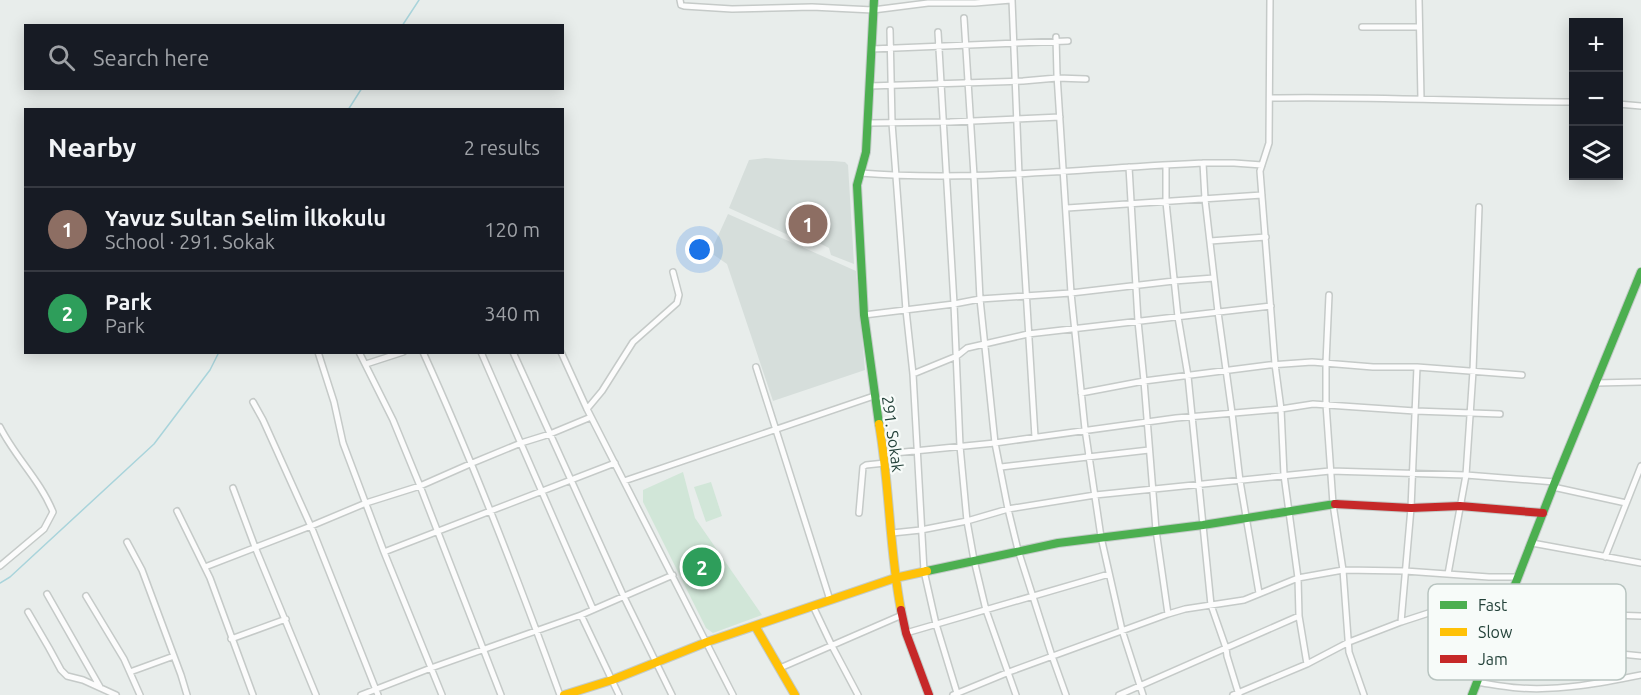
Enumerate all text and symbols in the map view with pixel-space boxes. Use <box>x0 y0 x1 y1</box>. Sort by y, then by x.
map controls <box>1569 18 1623 180</box>
button: + <box>1569 18 1623 72</box>
search box <box>24 24 564 90</box>
icon: search <box>45 41 78 74</box>
text: Search here <box>93 45 209 70</box>
button: − <box>1569 72 1623 126</box>
button: layers <box>1569 126 1623 180</box>
text: Nearby <box>48 133 136 162</box>
text: 2 results <box>464 136 540 159</box>
pin: 1 <box>788 202 828 246</box>
text: Yavuz Sultan Selim İlkokulu <box>105 205 386 230</box>
text: 1 <box>62 218 73 241</box>
text: 120 m <box>484 218 540 241</box>
text: School · 291. Sokak <box>105 230 275 253</box>
your location <box>685 235 714 264</box>
text: Park <box>105 289 152 314</box>
text: 2 <box>62 302 73 325</box>
text: 340 m <box>484 302 540 325</box>
text: Park <box>105 314 145 337</box>
street label: 291. Sokak <box>879 395 907 473</box>
pin: 2 <box>682 544 722 590</box>
legend <box>1428 584 1626 680</box>
text: Fast <box>1478 596 1508 614</box>
text: Slow <box>1478 623 1513 641</box>
text: Jam <box>1478 650 1508 668</box>

